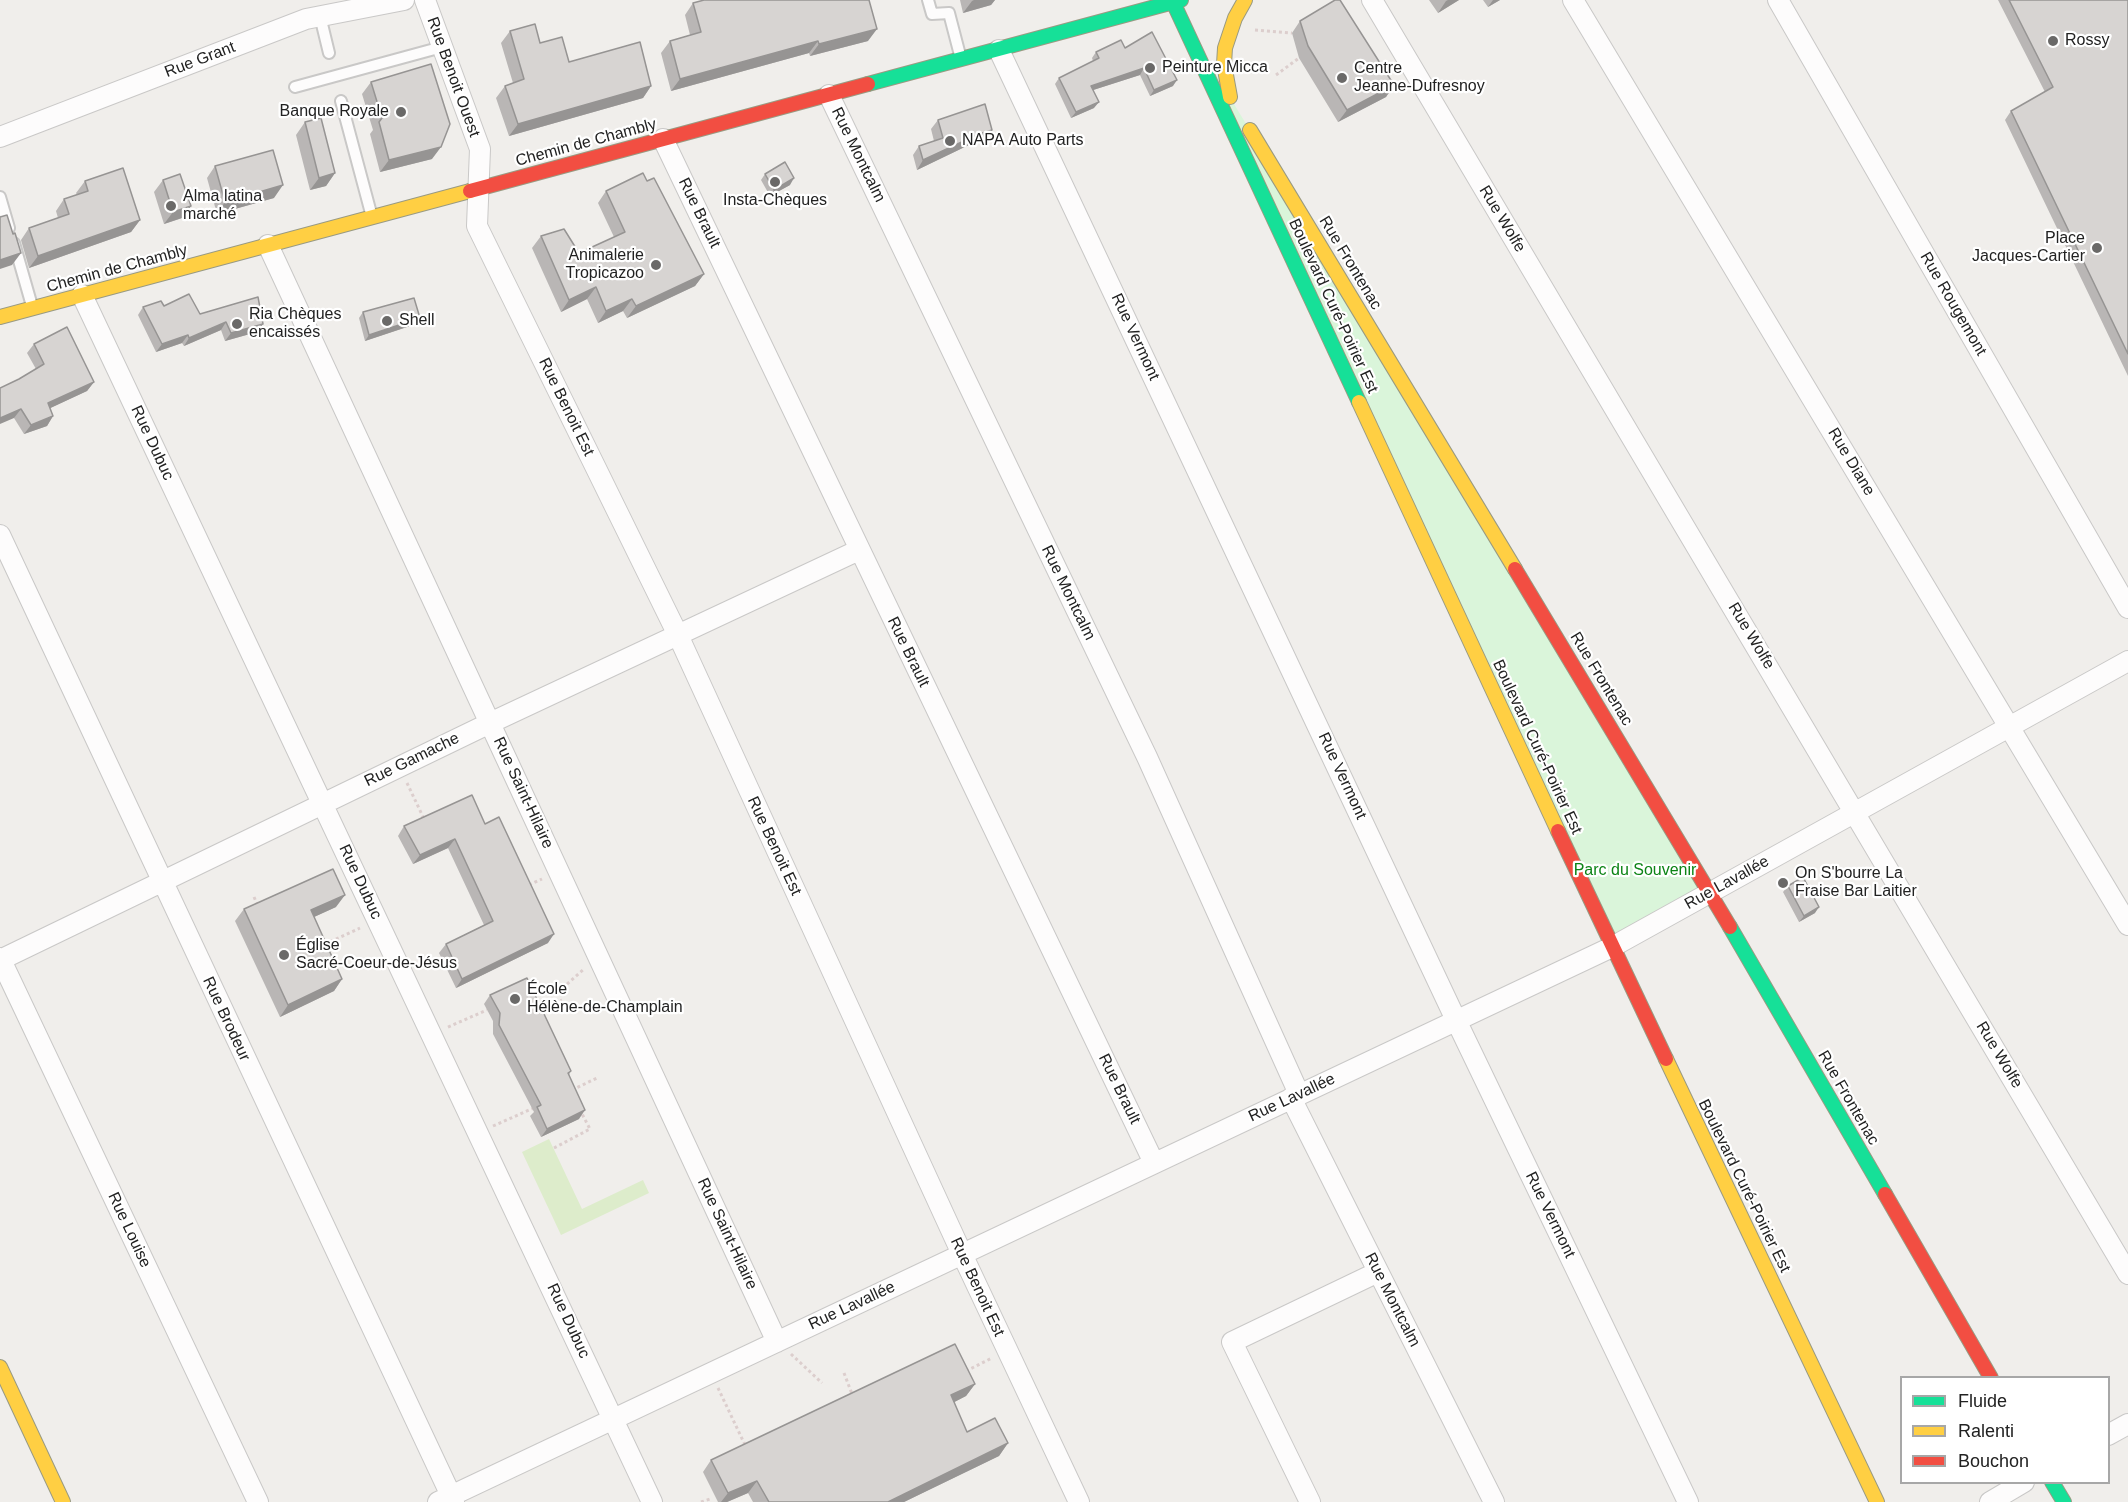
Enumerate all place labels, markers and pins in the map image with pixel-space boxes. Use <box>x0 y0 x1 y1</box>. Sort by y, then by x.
place label: Rossy <box>2065 31 2109 51</box>
marker: Rossy <box>2046 34 2060 48</box>
place label: Peinture Micca <box>1162 58 1268 78</box>
place label: Centre Jeanne-Dufresnoy <box>1354 59 1485 97</box>
marker: Peinture Micca <box>1143 61 1157 75</box>
marker: Centre Jeanne-Dufresnoy <box>1335 71 1349 85</box>
place label: Banque Royale <box>280 102 389 122</box>
marker: Banque Royale <box>394 105 408 119</box>
place label: NAPA Auto Parts <box>962 131 1084 151</box>
marker: NAPA Auto Parts <box>943 134 957 148</box>
marker: Insta-Chèques <box>768 175 782 189</box>
place label: Alma latina marché <box>183 187 262 225</box>
place label: Insta-Chèques <box>723 191 827 211</box>
marker: Alma latina marché <box>164 199 178 213</box>
place label: Place Jacques-Cartier <box>1972 229 2085 267</box>
marker: Place Jacques-Cartier <box>2090 241 2104 255</box>
place label: Animalerie Tropicazoo <box>565 246 644 284</box>
marker: Animalerie Tropicazoo <box>649 258 663 272</box>
place label: Ria Chèques encaissés <box>249 305 342 343</box>
place label: Shell <box>399 311 435 331</box>
marker: Shell <box>380 314 394 328</box>
marker: Ria Chèques encaissés <box>230 317 244 331</box>
place label: On S'bourre La Fraise Bar Laitier <box>1795 864 1917 902</box>
marker: On S'bourre La Fraise Bar Laitier <box>1776 876 1790 890</box>
place label: Église Sacré-Coeur-de-Jésus <box>296 936 457 974</box>
marker: Église Sacré-Coeur-de-Jésus <box>277 948 291 962</box>
place label: École Hélène-de-Champlain <box>527 980 683 1018</box>
marker: École Hélène-de-Champlain <box>508 992 522 1006</box>

